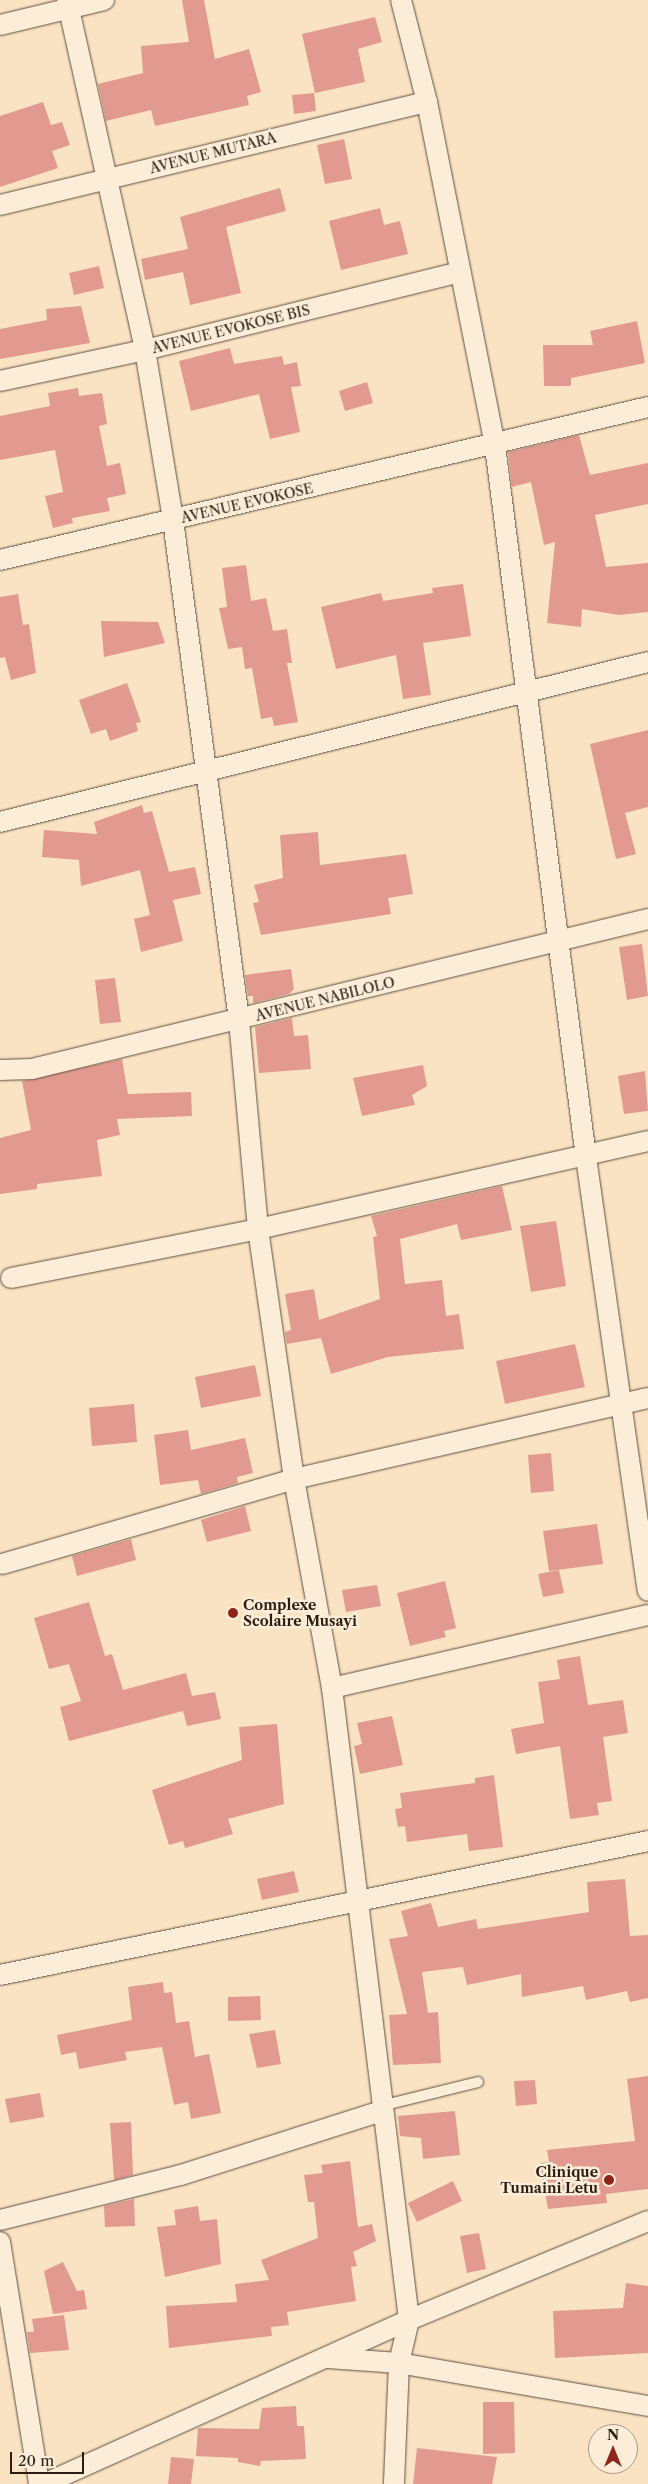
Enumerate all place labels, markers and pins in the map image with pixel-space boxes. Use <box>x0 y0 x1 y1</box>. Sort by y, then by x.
place label: Complexe Scolaire Musayi <box>243 1597 357 1630</box>
marker: Complexe Scolaire Musayi <box>227 1607 239 1619</box>
place label: Clinique Tumaini Letu <box>500 2164 598 2196</box>
marker: Clinique Tumaini Letu <box>602 2173 616 2187</box>

